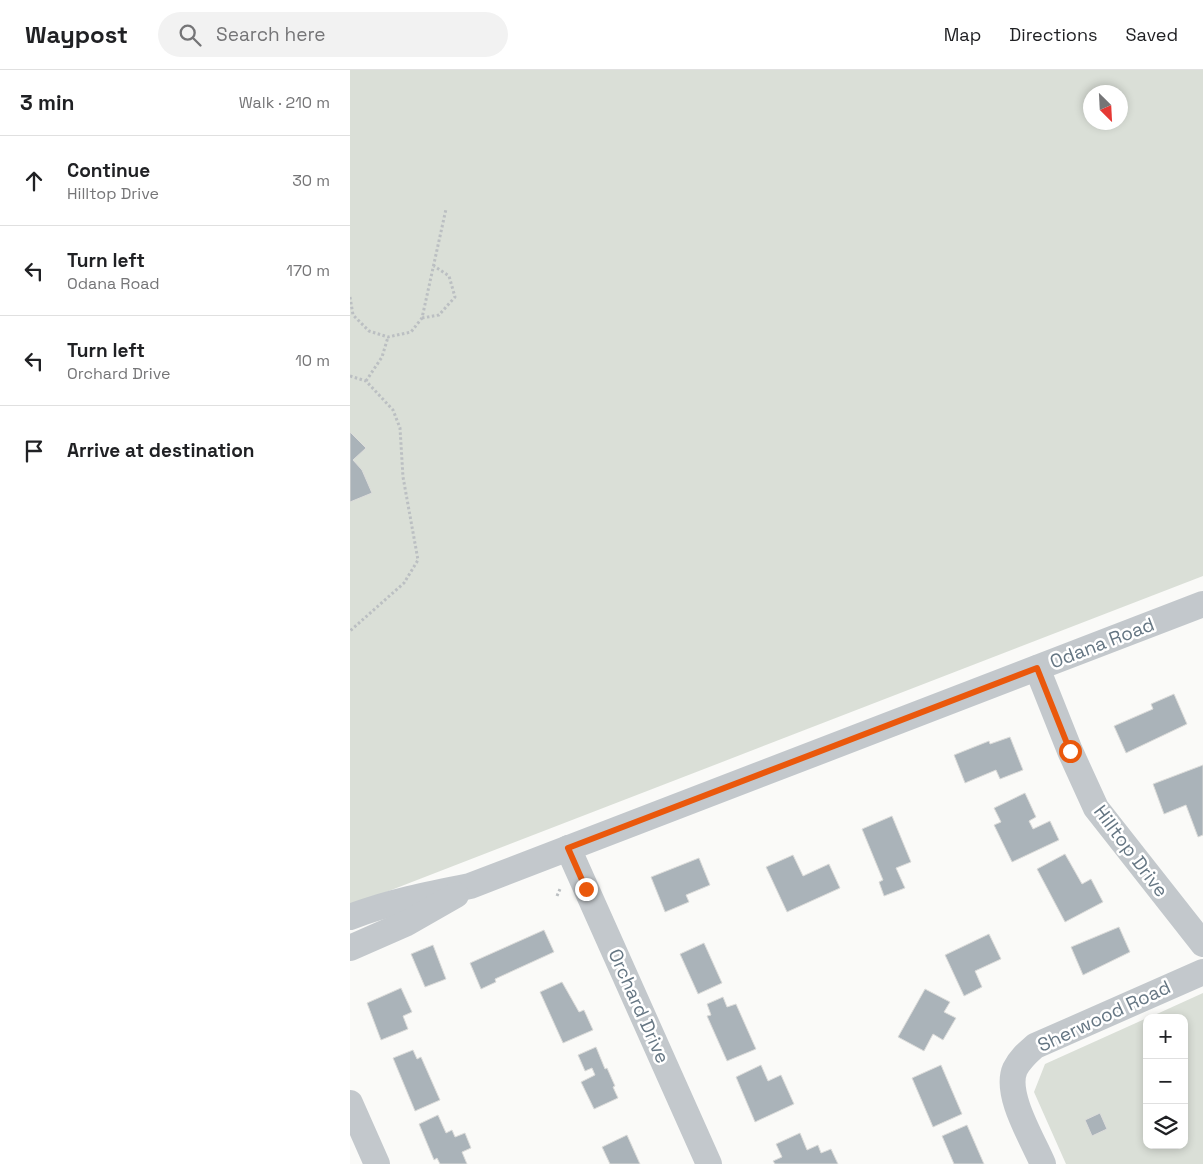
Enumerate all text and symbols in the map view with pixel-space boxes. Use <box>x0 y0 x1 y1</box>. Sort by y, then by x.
search box <box>158 12 508 57</box>
text: Waypost <box>25 19 128 50</box>
icon: search <box>176 21 204 49</box>
text: Search here <box>216 22 326 47</box>
text: Map <box>944 23 981 46</box>
text: Directions <box>1009 23 1098 46</box>
text: Saved <box>1126 23 1178 46</box>
north arrow <box>1083 85 1128 130</box>
text: 3 min <box>20 89 75 116</box>
text: Walk · 210 m <box>239 92 330 113</box>
text: Continue <box>67 158 150 183</box>
icon: ahead <box>20 167 48 195</box>
text: 30 m <box>292 170 330 191</box>
text: Hilltop Drive <box>67 183 159 204</box>
text: Turn left <box>67 248 145 273</box>
icon: left <box>20 257 48 285</box>
text: 170 m <box>286 260 330 281</box>
text: Odana Road <box>67 273 160 294</box>
text: Turn left <box>67 338 145 363</box>
icon: left <box>20 347 48 375</box>
text: 10 m <box>295 350 330 371</box>
text: Orchard Drive <box>67 363 171 384</box>
icon: arrive <box>20 437 48 465</box>
text: Arrive at destination <box>67 438 255 463</box>
street label: Odana Road <box>1046 612 1158 674</box>
route start <box>1059 740 1082 763</box>
street label: Hilltop Drive <box>1088 800 1174 902</box>
route end <box>575 878 598 901</box>
street label: Orchard Drive <box>603 945 675 1067</box>
street label: Sherwood Road <box>1033 974 1175 1058</box>
map controls <box>1143 1014 1188 1149</box>
button: + <box>1143 1014 1188 1059</box>
button: − <box>1143 1059 1188 1104</box>
button: layers <box>1143 1104 1188 1149</box>

